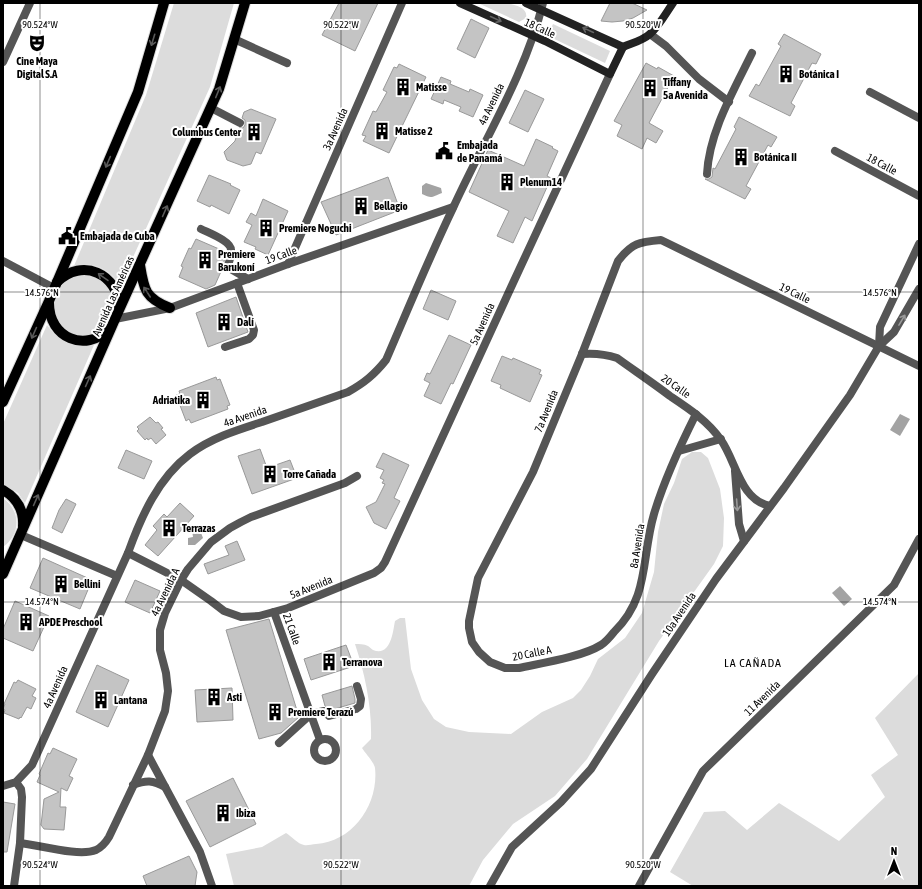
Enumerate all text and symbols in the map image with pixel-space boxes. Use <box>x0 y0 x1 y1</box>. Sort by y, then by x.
one-way arrow <box>489 16 501 23</box>
street label: 18 Calle <box>523 16 557 40</box>
text: 90.524°W <box>22 19 58 30</box>
text: 90.522°W <box>323 19 359 30</box>
text: 90.520°W <box>625 19 661 30</box>
one-way arrow <box>582 26 594 33</box>
theatre icon: Cine Maya Digital S.A <box>27 33 47 53</box>
one-way arrow <box>149 34 156 47</box>
place label: Cine Maya Digital S.A <box>16 55 58 80</box>
building icon: Botánica I <box>776 64 796 84</box>
place label: Botánica I <box>799 68 839 80</box>
place label: Tiffany 5a Avenida <box>663 76 708 101</box>
building icon: Matisse <box>393 77 413 97</box>
building icon: Tiffany 5a Avenida <box>640 78 660 98</box>
place label: Matisse <box>416 81 447 93</box>
street label: 4a Avenida <box>476 81 506 127</box>
one-way arrow <box>214 87 222 99</box>
street label: 3a Avenida <box>320 106 350 152</box>
building icon: Matisse 2 <box>372 121 392 141</box>
building icon: Columbus Center <box>244 122 264 142</box>
place label: Matisse 2 <box>395 125 433 137</box>
place label: Columbus Center <box>172 126 242 138</box>
place label: Embajada de Panamá <box>457 139 503 164</box>
public building icon: Embajada de Panamá <box>434 141 454 161</box>
building icon: Botánica II <box>731 147 751 167</box>
place label: Botánica II <box>754 151 797 163</box>
street label: 18 Calle <box>865 151 899 177</box>
one-way arrow <box>103 156 111 168</box>
building icon: Plenum14 <box>497 172 517 192</box>
place label: Plenum14 <box>520 176 562 188</box>
building icon: Bellagio <box>351 196 371 216</box>
place label: Bellagio <box>374 200 408 212</box>
one-way arrow <box>161 205 169 217</box>
building icon: Premiere Noguchi <box>256 218 276 238</box>
place label: Premiere Noguchi <box>279 222 352 234</box>
public building icon: Embajada de Cuba <box>57 226 77 246</box>
place label: Embajada de Cuba <box>80 230 155 242</box>
street label: 19 Calle <box>264 244 298 266</box>
place label: Premiere Barukoní <box>218 248 255 273</box>
building icon: Premiere Barukoní <box>195 250 215 270</box>
street label: Avenida Las Américas <box>90 254 136 338</box>
one-way arrow <box>98 273 109 281</box>
street label: 19 Calle <box>778 280 812 306</box>
one-way arrow <box>143 286 151 298</box>
text: 14.576°N <box>25 287 59 298</box>
text: 14.576°N <box>863 287 897 298</box>
street label: 5a Avenida <box>467 301 497 347</box>
building icon: Dalí <box>214 312 234 332</box>
one-way arrow <box>898 314 906 326</box>
place label: Dalí <box>237 316 254 328</box>
one-way arrow <box>30 326 37 338</box>
street label: 20 Calle <box>659 372 693 400</box>
one-way arrow <box>85 375 93 387</box>
street label: 7a Avenida <box>532 388 560 434</box>
building icon: Adriatika <box>193 390 213 410</box>
place label: Adriatika <box>152 394 190 406</box>
street label: 4a Avenida <box>222 403 268 429</box>
building icon: Torre Cañada <box>260 464 280 484</box>
place label: Torre Cañada <box>283 468 336 480</box>
one-way arrow <box>33 494 40 506</box>
one-way arrow <box>733 498 740 511</box>
building icon: Terrazas <box>159 518 179 538</box>
place label: Terrazas <box>182 522 216 534</box>
street label: 8a Avenida <box>628 523 646 569</box>
street label: 4a Avenida A <box>148 566 182 618</box>
street label: 5a Avenida <box>288 573 334 601</box>
building icon: Bellini <box>51 574 71 594</box>
place label: Bellini <box>74 578 101 590</box>
street label: 10a Avenida <box>660 590 698 638</box>
text: 14.574°N <box>25 596 59 607</box>
text: 14.574°N <box>863 596 897 607</box>
building icon: APDE Preschool <box>16 612 36 632</box>
street label: 21 Calle <box>281 612 303 646</box>
place label: APDE Preschool <box>38 616 103 628</box>
street label: 20 Calle A <box>511 643 553 663</box>
building icon: Terranova <box>319 652 339 672</box>
place label: Terranova <box>342 656 382 668</box>
district label: LA CAÑADA <box>724 656 782 670</box>
street label: 4a Avenida <box>40 664 70 710</box>
street label: 11 Avenida <box>742 678 782 718</box>
building icon: Asti <box>204 687 224 707</box>
building icon: Lantana <box>91 690 111 710</box>
place label: Asti <box>226 691 242 703</box>
place label: Lantana <box>114 694 147 706</box>
building icon: Premiere Terazú <box>265 702 285 722</box>
place label: Premiere Terazú <box>288 706 353 718</box>
building icon: Ibiza <box>213 803 233 823</box>
place label: Ibiza <box>236 807 256 819</box>
north arrow <box>874 841 914 881</box>
text: N <box>891 845 897 857</box>
text: 90.524°W <box>22 859 58 870</box>
text: 90.522°W <box>323 859 359 870</box>
text: 90.520°W <box>625 859 661 870</box>

